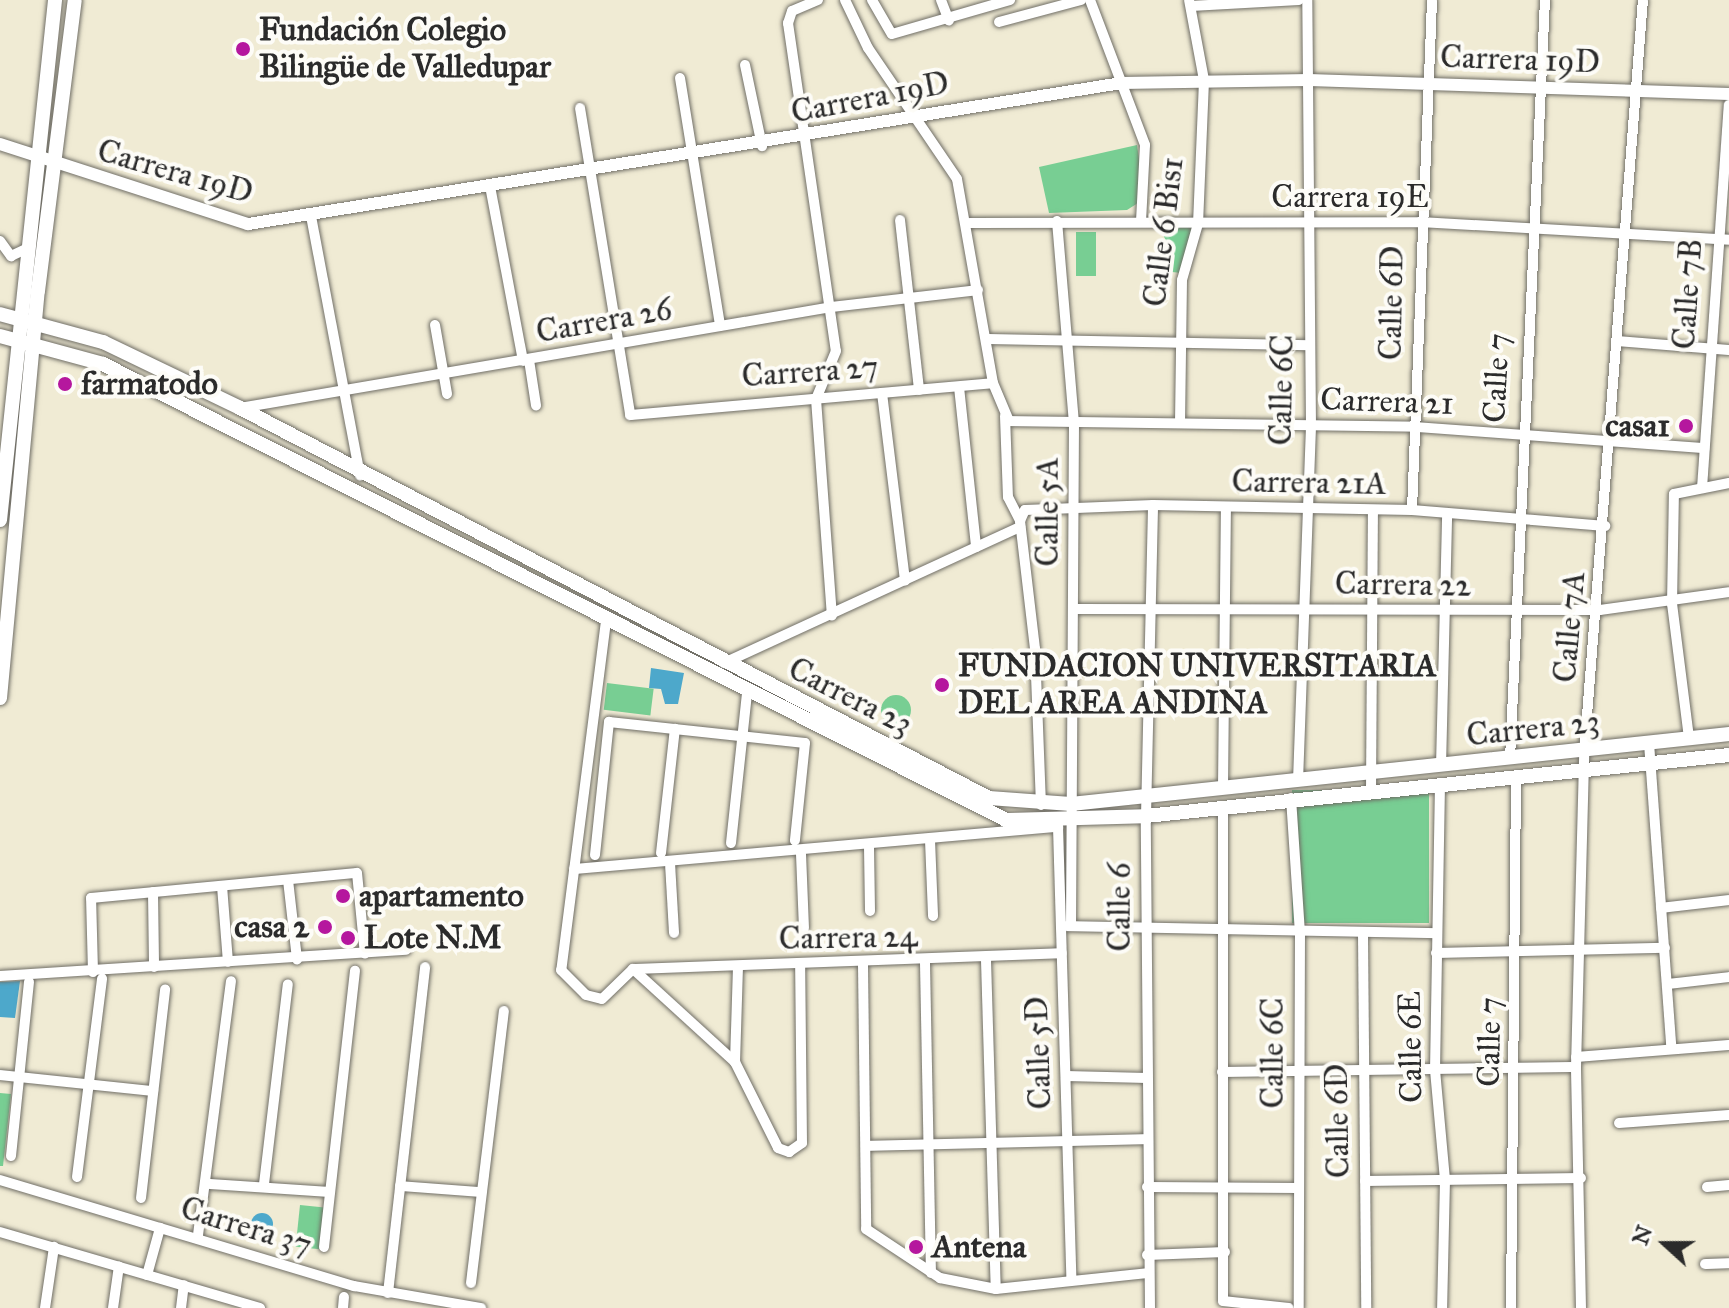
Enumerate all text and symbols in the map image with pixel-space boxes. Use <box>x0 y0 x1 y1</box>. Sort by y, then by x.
place label: Fundación Colegio Bilingüe de Valledupar <box>259 12 551 87</box>
street label: Carrera 19D <box>1440 38 1600 82</box>
marker: Fundación Colegio Bilingüe de Valledupar <box>234 40 252 58</box>
street label: Carrera 19D <box>788 64 952 132</box>
street label: Carrera 19D <box>93 132 257 212</box>
street label: Calle 6 Bis1 <box>1136 155 1192 309</box>
street label: Carrera 19E <box>1271 178 1429 216</box>
street label: Calle 7B <box>1665 237 1711 351</box>
street label: Calle 6D <box>1372 245 1412 361</box>
street label: Carrera 26 <box>533 290 675 352</box>
street label: Calle 7 <box>1475 332 1519 424</box>
street label: Calle 6C <box>1262 334 1302 446</box>
street label: Carrera 27 <box>740 348 880 396</box>
place label: farmatodo <box>81 365 218 403</box>
marker: farmatodo <box>56 375 74 393</box>
street label: Carrera 21 <box>1320 380 1454 424</box>
place label: casa1 <box>1605 407 1670 445</box>
marker: casa1 <box>1677 417 1695 435</box>
street label: Calle 5A <box>1029 457 1067 567</box>
street label: Carrera 21A <box>1231 462 1387 504</box>
street label: Carrera 22 <box>1335 565 1471 605</box>
street label: Calle 7A <box>1546 570 1594 684</box>
place label: FUNDACION UNIVERSITARIA DEL AREA ANDINA <box>958 648 1437 723</box>
street label: Carrera 23 <box>782 650 918 744</box>
marker: FUNDACION UNIVERSITARIA DEL AREA ANDINA <box>933 676 951 694</box>
street label: Carrera 23 <box>1465 703 1601 755</box>
street label: Calle 6 <box>1101 862 1139 952</box>
place label: apartamento <box>359 877 524 915</box>
marker: apartamento <box>334 887 352 905</box>
place label: casa 2 <box>234 908 309 946</box>
marker: casa 2 <box>316 918 334 936</box>
street label: Carrera 24 <box>778 918 918 958</box>
place label: Lote N.M <box>364 919 502 957</box>
marker: Lote N.M <box>339 929 357 947</box>
street label: Calle 6E <box>1391 991 1431 1103</box>
street label: Calle 5D <box>1018 996 1060 1110</box>
street label: Calle 7 <box>1470 997 1510 1087</box>
street label: Calle 6C <box>1254 998 1292 1108</box>
street label: Calle 6D <box>1318 1063 1358 1179</box>
street label: Carrera 37 <box>176 1189 316 1265</box>
north arrow <box>1625 1204 1705 1284</box>
text: N <box>1626 1222 1658 1249</box>
place label: Antena <box>932 1228 1026 1266</box>
marker: Antena <box>907 1238 925 1256</box>

